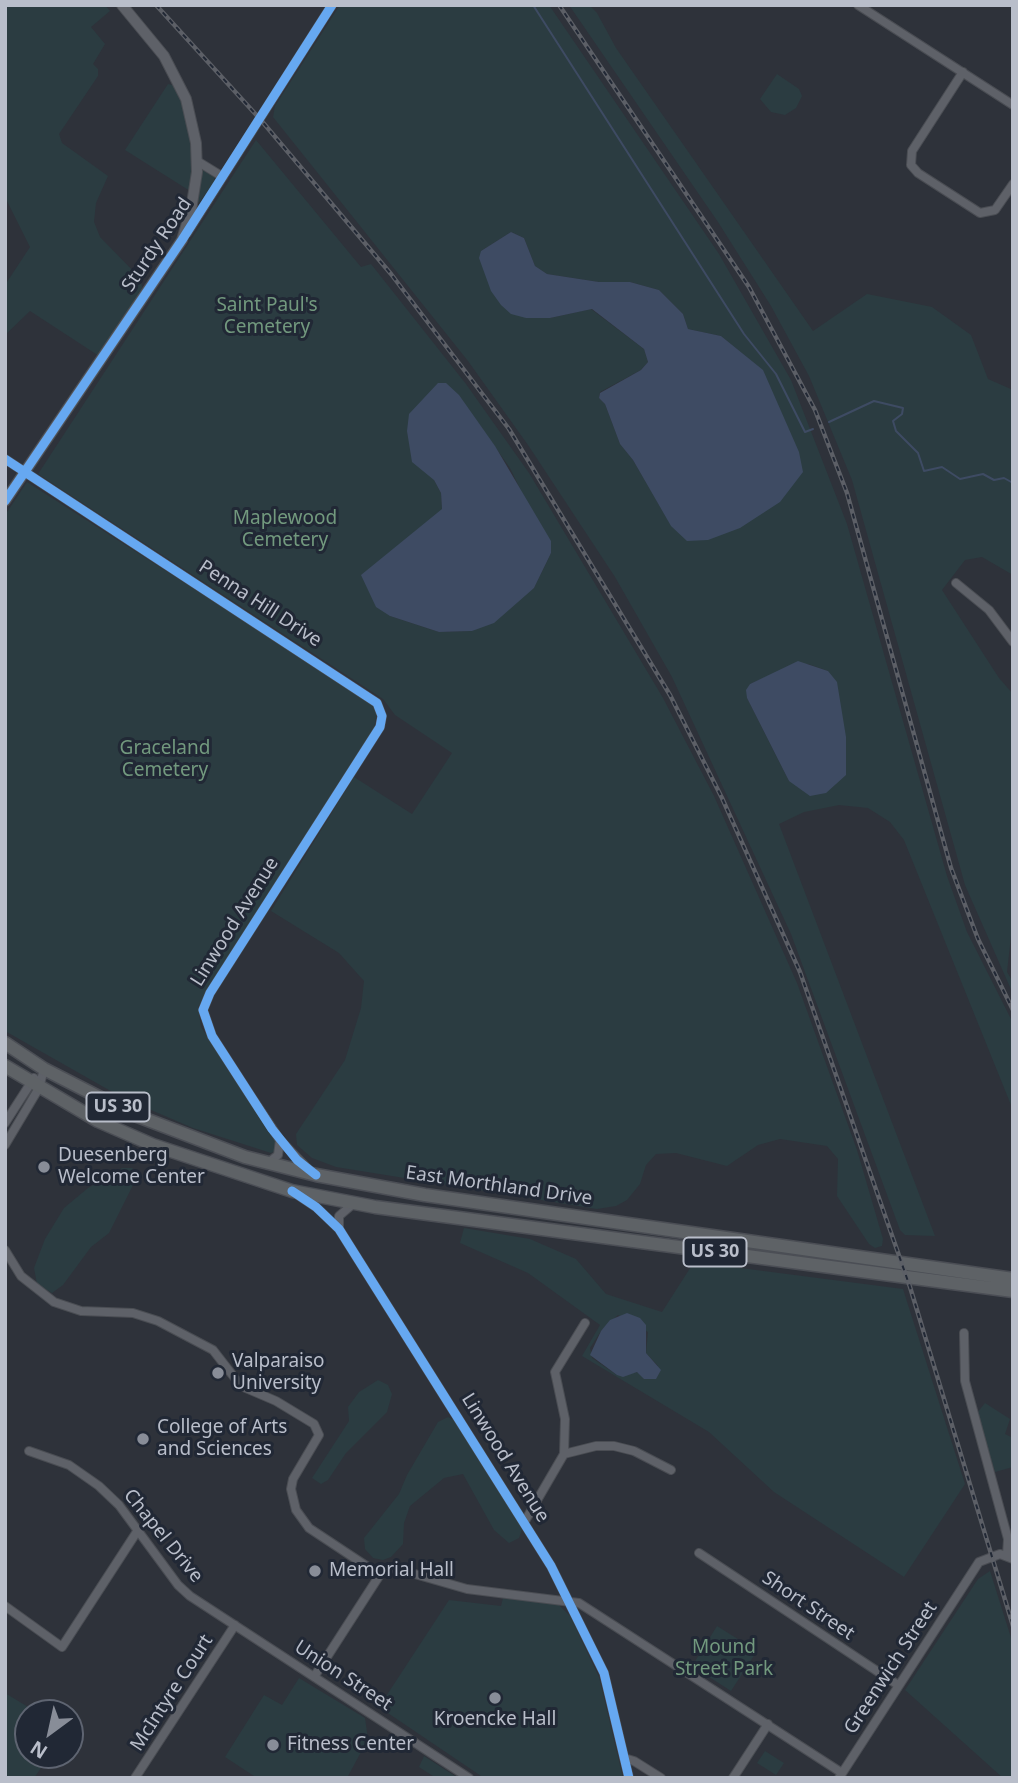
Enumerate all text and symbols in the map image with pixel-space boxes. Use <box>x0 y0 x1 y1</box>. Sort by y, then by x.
street label: Sturdy Road <box>117 194 197 296</box>
park label: Saint Paul's Cemetery <box>216 295 318 339</box>
park label: Maplewood Cemetery <box>233 508 337 552</box>
street label: Penna Hill Drive <box>194 556 326 652</box>
park label: Graceland Cemetery <box>120 738 210 782</box>
street label: Linwood Avenue <box>186 853 284 991</box>
road number: US 30 <box>86 1092 150 1122</box>
place label: Duesenberg Welcome Center <box>58 1145 205 1189</box>
marker: Duesenberg Welcome Center <box>36 1159 52 1175</box>
street label: East Morthland Drive <box>404 1162 594 1210</box>
road number: US 30 <box>684 1238 746 1266</box>
place label: Valparaiso University <box>232 1351 325 1395</box>
marker: Valparaiso University <box>210 1365 226 1381</box>
street label: Linwood Avenue <box>456 1389 554 1527</box>
place label: College of Arts and Sciences <box>157 1417 287 1461</box>
marker: College of Arts and Sciences <box>135 1431 151 1447</box>
street label: Chapel Drive <box>118 1485 208 1587</box>
place label: Memorial Hall <box>329 1560 454 1582</box>
marker: Memorial Hall <box>307 1563 323 1579</box>
street label: Short Street <box>758 1567 858 1645</box>
street label: Greenwich Street <box>840 1598 942 1738</box>
street label: McIntyre Court <box>126 1631 218 1755</box>
street label: Union Street <box>290 1636 396 1716</box>
park label: Mound Street Park <box>675 1637 773 1681</box>
marker: Kroencke Hall <box>487 1690 503 1706</box>
north arrow <box>14 1699 84 1769</box>
place label: Kroencke Hall <box>434 1709 556 1731</box>
place label: Fitness Center <box>287 1734 414 1756</box>
text: N <box>25 1735 52 1765</box>
marker: Fitness Center <box>265 1737 281 1753</box>

